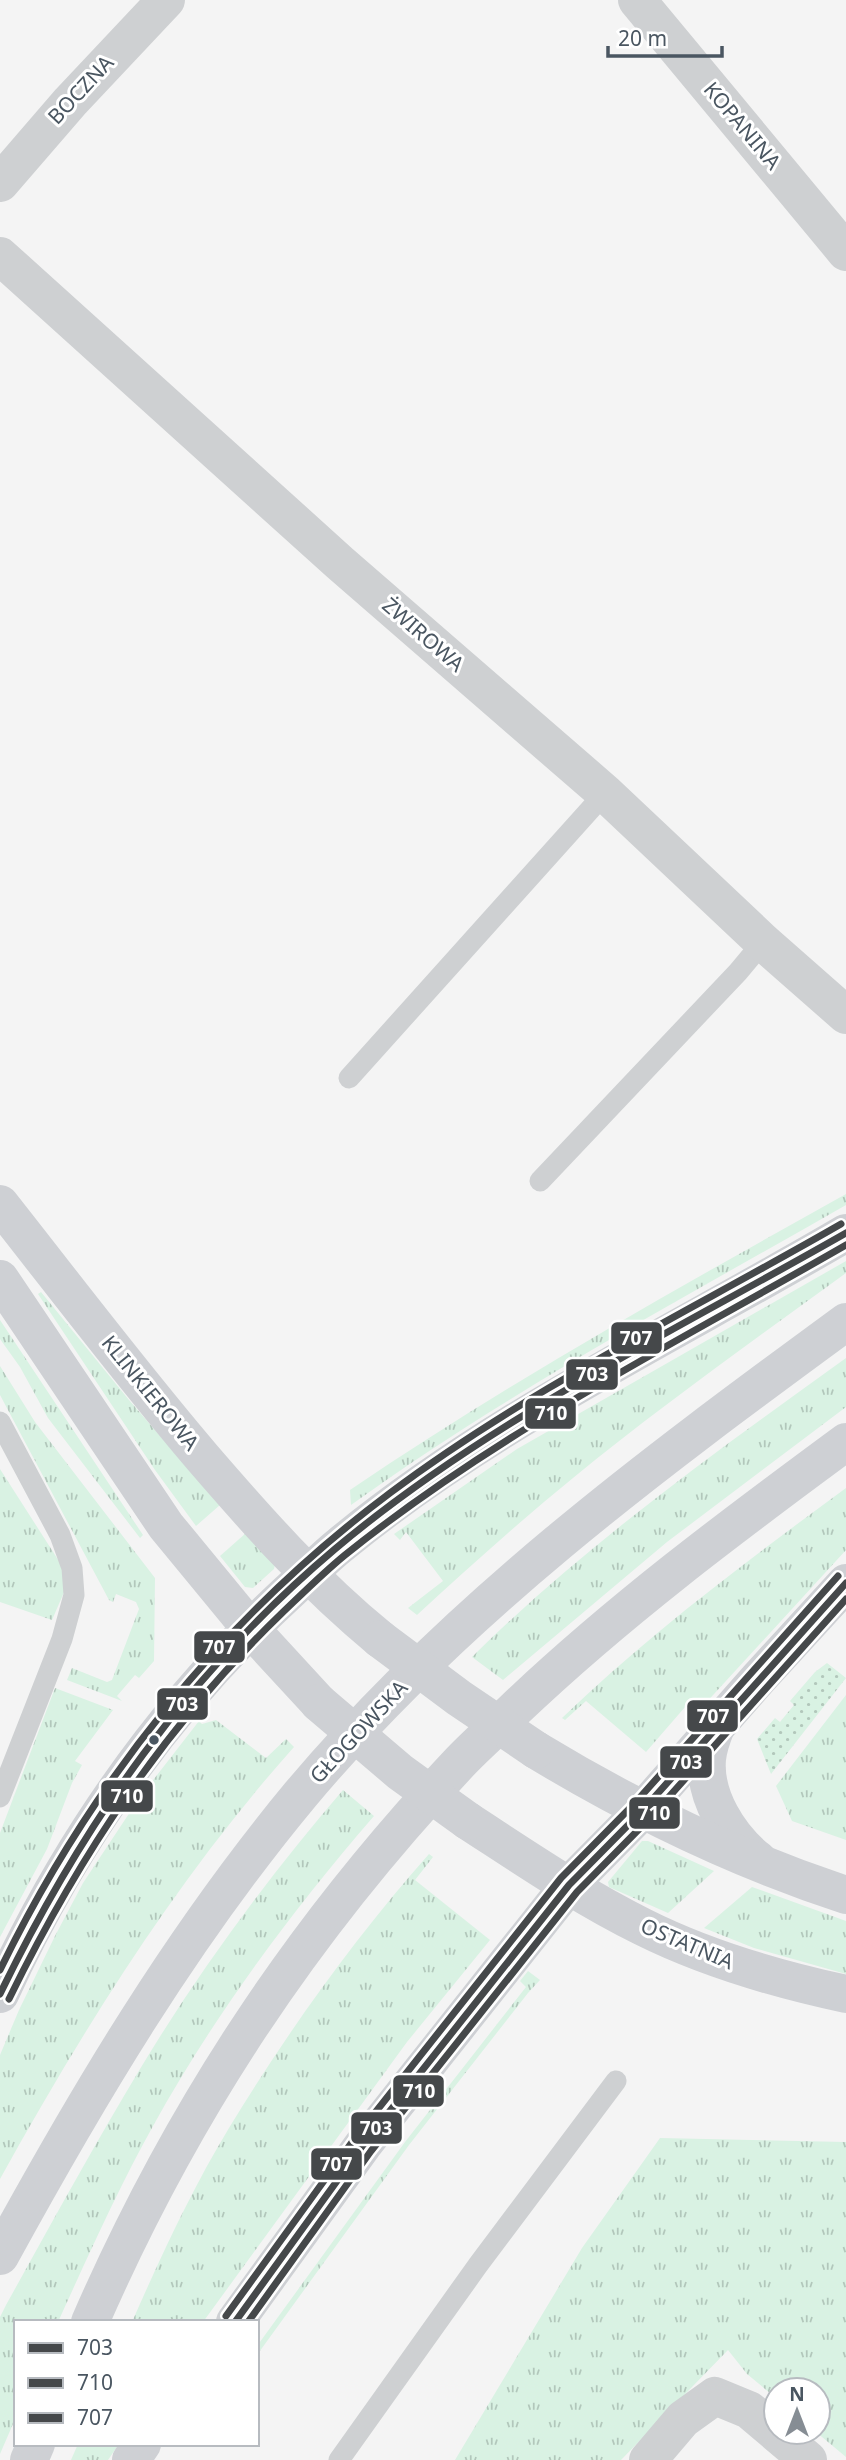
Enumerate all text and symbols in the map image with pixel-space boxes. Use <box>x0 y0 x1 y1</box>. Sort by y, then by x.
scale bar <box>608 14 722 58</box>
text: 20 m <box>618 24 667 52</box>
street label: BOCZNA <box>41 48 120 130</box>
street label: KOPANINA <box>698 76 788 176</box>
street label: ŻWIROWA <box>377 591 471 678</box>
line badge: 707 <box>610 1321 663 1355</box>
text: 707 <box>620 1325 652 1351</box>
street label: KLINKIEROWA <box>96 1329 206 1456</box>
line badge: 703 <box>565 1358 619 1391</box>
text: 703 <box>576 1361 608 1387</box>
line badge: 710 <box>524 1397 577 1430</box>
text: 710 <box>535 1400 567 1426</box>
line badge: 707 <box>193 1630 246 1664</box>
text: 707 <box>203 1634 235 1660</box>
street label: GŁOGOWSKA <box>303 1673 414 1789</box>
line badge: 703 <box>156 1687 209 1721</box>
text: 703 <box>166 1691 198 1717</box>
line badge: 707 <box>686 1699 739 1733</box>
text: 707 <box>697 1703 729 1729</box>
unlabelled marker <box>147 1733 161 1747</box>
line badge: 703 <box>659 1745 713 1779</box>
text: 703 <box>670 1749 702 1775</box>
line badge: 710 <box>100 1779 154 1813</box>
text: 710 <box>111 1783 143 1809</box>
line badge: 710 <box>628 1796 681 1830</box>
text: 710 <box>638 1800 670 1826</box>
street label: OSTATNIA <box>637 1911 739 1975</box>
line badge: 710 <box>392 2074 445 2108</box>
text: 710 <box>403 2078 435 2104</box>
line badge: 703 <box>350 2111 403 2145</box>
text: 703 <box>360 2115 392 2141</box>
line badge: 707 <box>310 2147 363 2181</box>
text: 707 <box>320 2151 352 2177</box>
legend <box>14 2320 259 2446</box>
text: 703 <box>77 2333 113 2361</box>
text: 710 <box>77 2368 113 2396</box>
north arrow <box>762 2376 832 2446</box>
text: N <box>789 2381 805 2407</box>
text: 707 <box>77 2403 113 2431</box>

